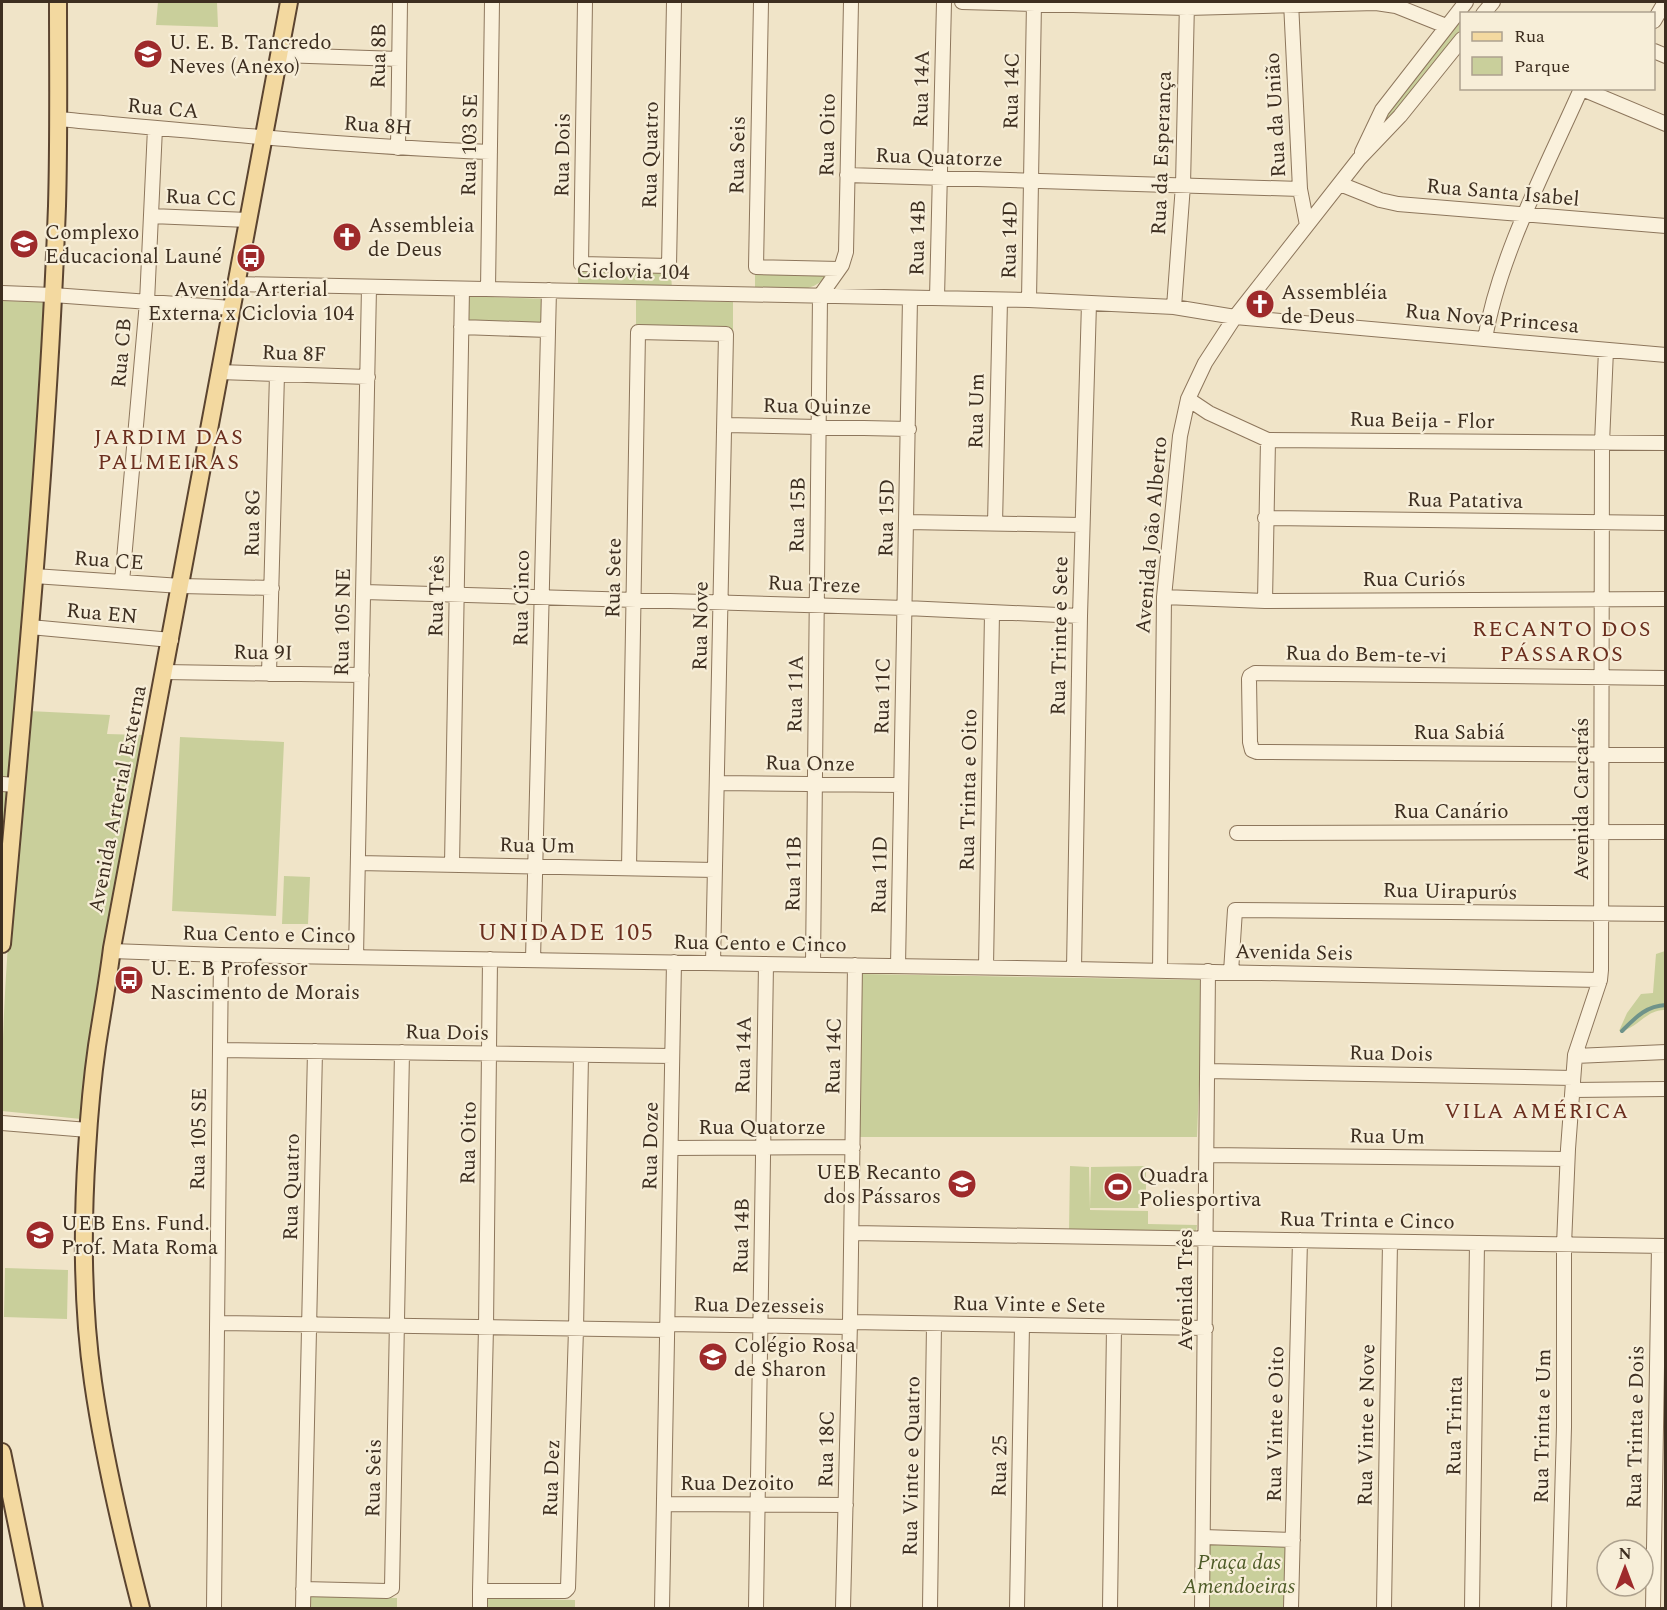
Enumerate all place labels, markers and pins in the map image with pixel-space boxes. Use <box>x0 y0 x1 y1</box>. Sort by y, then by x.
place label: U. E. B. Tancredo Neves (Anexo) <box>169 27 332 83</box>
school or university icon: U. E. B. Tancredo Neves (Anexo) <box>132 38 164 70</box>
place label: Assembleia de Deus <box>368 210 475 266</box>
place label: Complexo Educacional Launé <box>45 217 222 273</box>
church icon: Assembleia de Deus <box>331 221 363 253</box>
school or university icon: Complexo Educacional Launé <box>8 228 40 260</box>
bus stop icon: Avenida Arterial Externa x Ciclovia 104 <box>235 242 267 274</box>
place label: Avenida Arterial Externa x Ciclovia 104 <box>148 274 355 330</box>
place label: Assembléia de Deus <box>1281 277 1388 333</box>
church icon: Assembléia de Deus <box>1244 288 1276 320</box>
place label: U. E. B Professor Nascimento de Morais <box>150 953 360 1009</box>
bus stop icon: U. E. B Professor Nascimento de Morais <box>113 964 145 996</box>
place label: UEB Recanto dos Pássaros <box>816 1157 941 1213</box>
place label: Quadra Poliesportiva <box>1139 1160 1262 1216</box>
school or university icon: UEB Recanto dos Pássaros <box>946 1168 978 1200</box>
sports icon: Quadra Poliesportiva <box>1102 1171 1134 1203</box>
place label: UEB Ens. Fund. Prof. Mata Roma <box>61 1208 219 1264</box>
school or university icon: UEB Ens. Fund. Prof. Mata Roma <box>24 1219 56 1251</box>
place label: Colégio Rosa de Sharon <box>734 1330 857 1386</box>
school or university icon: Colégio Rosa de Sharon <box>697 1341 729 1373</box>

